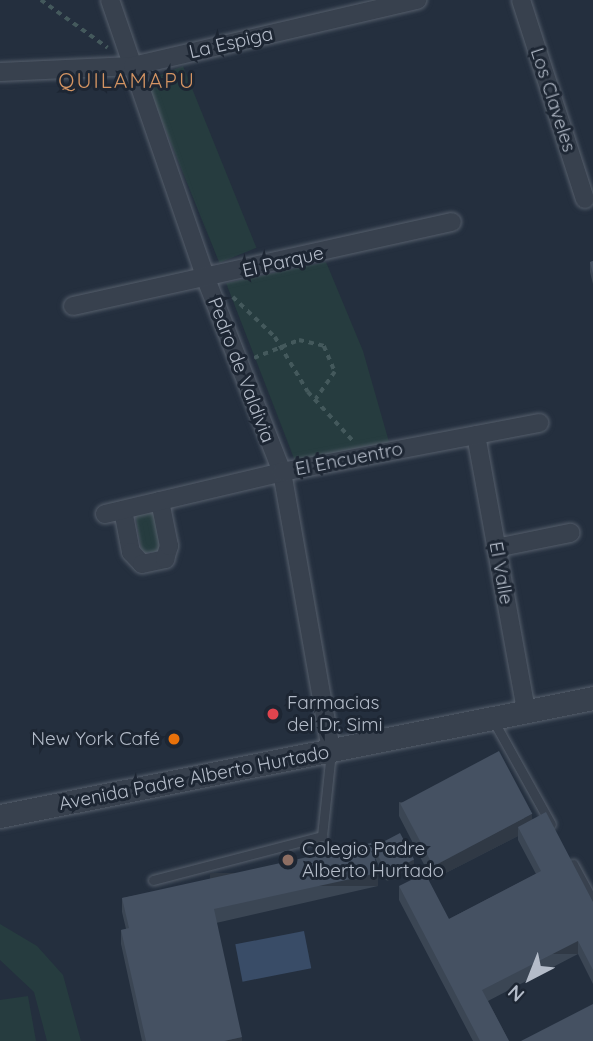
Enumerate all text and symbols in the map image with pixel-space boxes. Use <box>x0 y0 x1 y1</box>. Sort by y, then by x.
street label: La Espiga <box>187 22 275 64</box>
street label: Los Claveles <box>525 45 581 155</box>
district label: QUILAMAPU <box>59 67 195 93</box>
street label: El Parque <box>240 242 326 282</box>
street label: Pedro de Valdivia <box>203 294 279 446</box>
street label: El Encuentro <box>293 437 405 481</box>
street label: El Valle <box>484 540 518 606</box>
place label: Farmacias del Dr. Simi <box>287 692 383 736</box>
marker: Farmacias del Dr. Simi <box>265 706 281 722</box>
place label: New York Café <box>31 728 160 750</box>
marker: New York Café <box>166 731 182 747</box>
street label: Avenida Padre Alberto Hurtado <box>57 741 331 815</box>
place label: Colegio Padre Alberto Hurtado <box>302 838 444 882</box>
marker: Colegio Padre Alberto Hurtado <box>280 852 296 868</box>
north arrow <box>495 943 565 1013</box>
text: N <box>503 980 529 1007</box>

